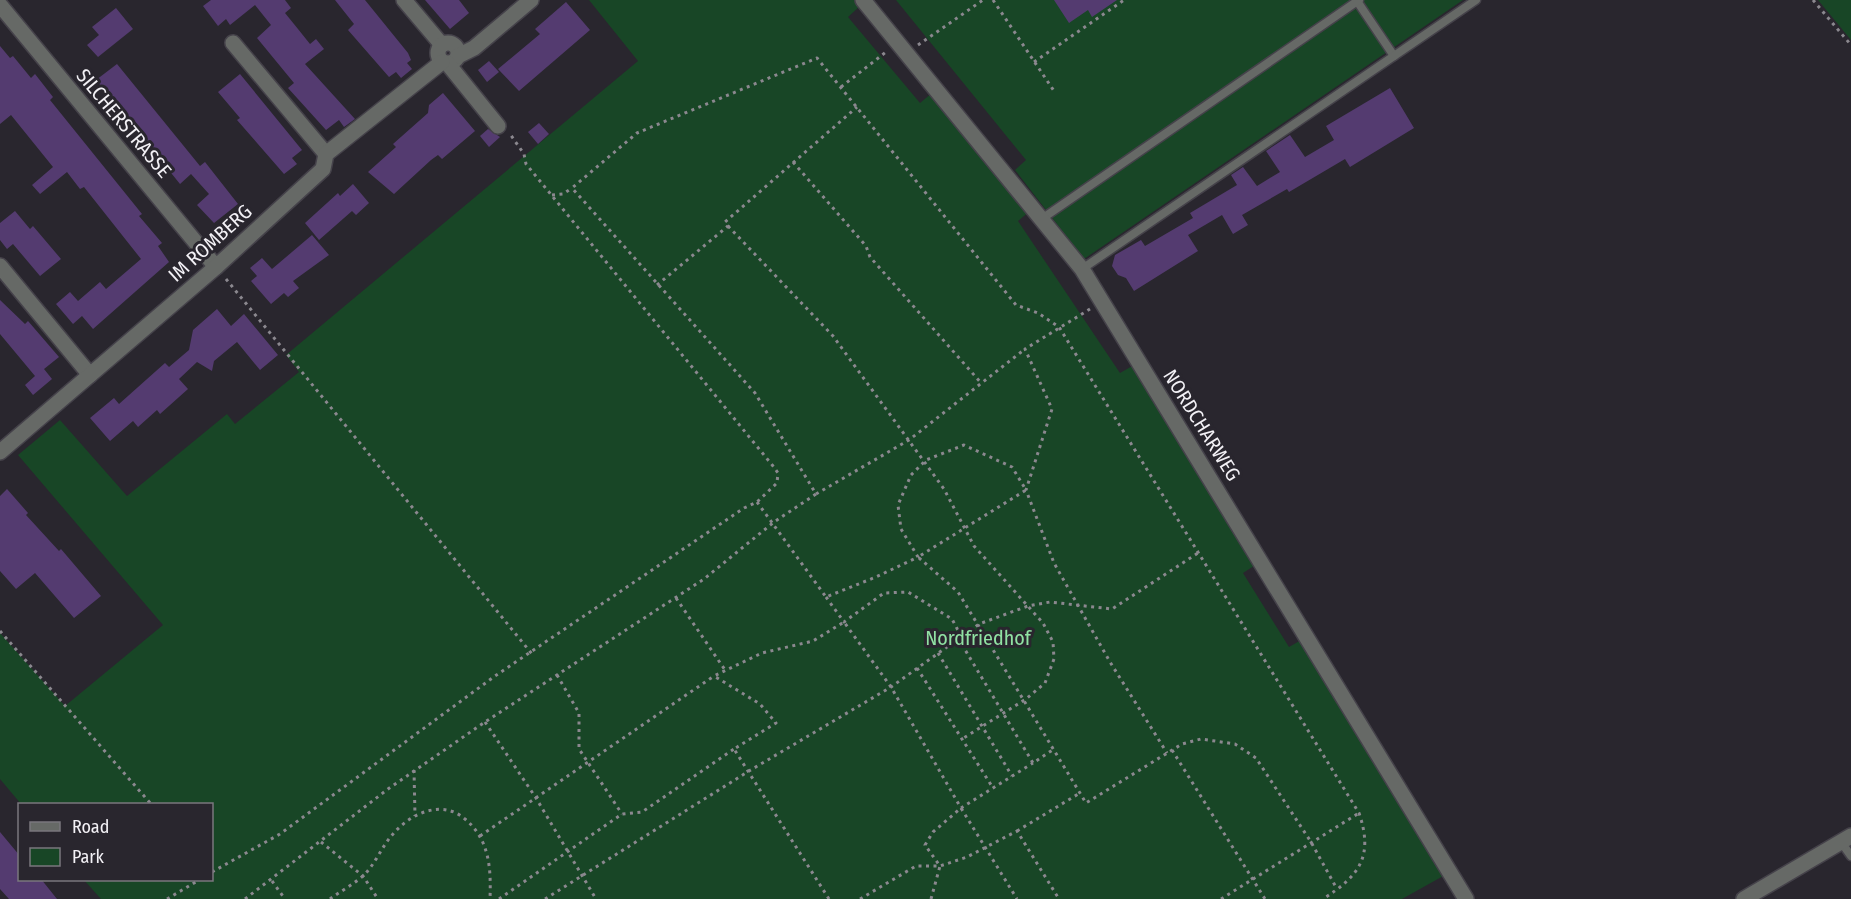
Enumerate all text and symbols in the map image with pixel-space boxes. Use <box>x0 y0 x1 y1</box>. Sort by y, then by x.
street label: SILCHERSTRASSE <box>72 64 176 182</box>
street label: IM ROMBERG <box>163 199 257 287</box>
street label: NORDCHARWEG <box>1158 365 1246 485</box>
park label: Nordfriedhof <box>925 626 1033 650</box>
legend <box>18 803 213 881</box>
text: Road <box>72 816 109 838</box>
text: Park <box>72 846 105 868</box>

